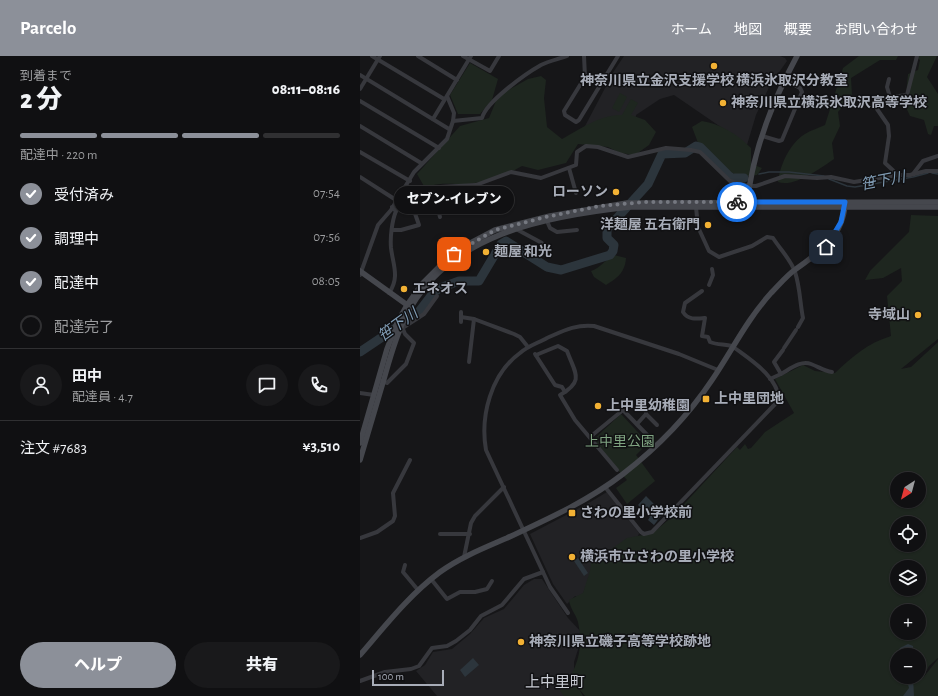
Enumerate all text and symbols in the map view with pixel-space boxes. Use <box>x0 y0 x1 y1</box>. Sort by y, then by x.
text: Parcelo <box>20 19 76 38</box>
text: ホーム <box>670 23 712 37</box>
text: 地図 <box>734 23 762 37</box>
text: 概要 <box>784 23 812 37</box>
text: お問い合わせ <box>834 23 918 37</box>
marker: 神奈川県立金沢支援学校 横浜氷取沢分教室 <box>709 61 719 71</box>
text: 到着まで <box>20 70 72 83</box>
place label: 神奈川県立金沢支援学校 横浜氷取沢分教室 <box>580 72 848 88</box>
text: 08:11–08:16 <box>272 82 340 97</box>
text: 2 分 <box>20 87 62 113</box>
place label: 神奈川県立横浜氷取沢高等学校 <box>731 94 927 110</box>
marker: 神奈川県立横浜氷取沢高等学校 <box>718 98 728 108</box>
text: 配達中 · 220 m <box>20 149 98 162</box>
water label: 笹下川 <box>859 168 908 193</box>
courier <box>717 182 757 222</box>
icon: check <box>20 183 42 205</box>
place label: ローソン <box>552 185 608 199</box>
callout: セブン-イレブン <box>394 186 514 214</box>
text: 07:54 <box>313 187 340 200</box>
marker: ローソン <box>611 187 621 197</box>
text: 受付済み <box>54 188 114 203</box>
icon: bike <box>726 191 748 213</box>
text: セブン-イレブン <box>407 193 501 206</box>
place label: 洋麺屋 五右衛門 <box>600 216 700 232</box>
marker: 洋麺屋 五右衛門 <box>703 220 713 230</box>
icon: check <box>20 227 42 249</box>
pin <box>809 230 843 264</box>
text: 07:56 <box>313 231 340 244</box>
text: 調理中 <box>54 232 99 247</box>
icon: home <box>815 236 837 258</box>
pin <box>437 237 471 271</box>
icon: bag <box>443 243 465 265</box>
place label: 麺屋 和光 <box>494 244 552 259</box>
marker: 麺屋 和光 <box>481 247 491 257</box>
icon: check <box>20 271 42 293</box>
text: 08:05 <box>312 275 340 288</box>
text: 配達中 <box>54 276 99 291</box>
place label: エネオス <box>412 282 468 296</box>
marker: エネオス <box>399 284 409 294</box>
water label: 笹下川 <box>375 304 422 344</box>
place label: 寺域山 <box>868 307 910 322</box>
marker: 寺域山 <box>913 310 923 320</box>
text: 配達完了 <box>54 320 114 335</box>
button: person <box>20 364 62 406</box>
button: chat <box>246 364 288 406</box>
button: phone <box>298 364 340 406</box>
text: 田中 <box>72 369 102 384</box>
text: 配達員 · 4.7 <box>72 391 133 404</box>
place label: 上中里団地 <box>714 391 784 406</box>
marker: 上中里団地 <box>701 394 711 404</box>
place label: 上中里幼稚園 <box>606 397 690 413</box>
marker: 上中里幼稚園 <box>593 401 603 411</box>
park label: 上中里公園 <box>585 434 655 449</box>
text: ¥3,510 <box>303 439 340 454</box>
text: 注文 #7683 <box>20 441 87 456</box>
north arrow <box>890 472 926 508</box>
map controls <box>890 472 926 684</box>
place label: さわの里小学校前 <box>580 504 692 520</box>
marker: さわの里小学校前 <box>567 508 577 518</box>
button: locate <box>890 516 926 552</box>
place label: 横浜市立さわの里小学校 <box>580 548 734 564</box>
marker: 横浜市立さわの里小学校 <box>567 552 577 562</box>
button: layers <box>890 560 926 596</box>
button: + <box>890 604 926 640</box>
place label: 神奈川県立磯子高等学校跡地 <box>529 633 711 649</box>
marker: 神奈川県立磯子高等学校跡地 <box>516 637 526 647</box>
button: ヘルプ <box>20 642 176 688</box>
button: 共有 <box>184 642 340 688</box>
button: − <box>890 648 926 684</box>
scale bar <box>372 668 444 687</box>
text: 100 m <box>378 671 404 682</box>
district label: 上中里町 <box>525 674 585 690</box>

